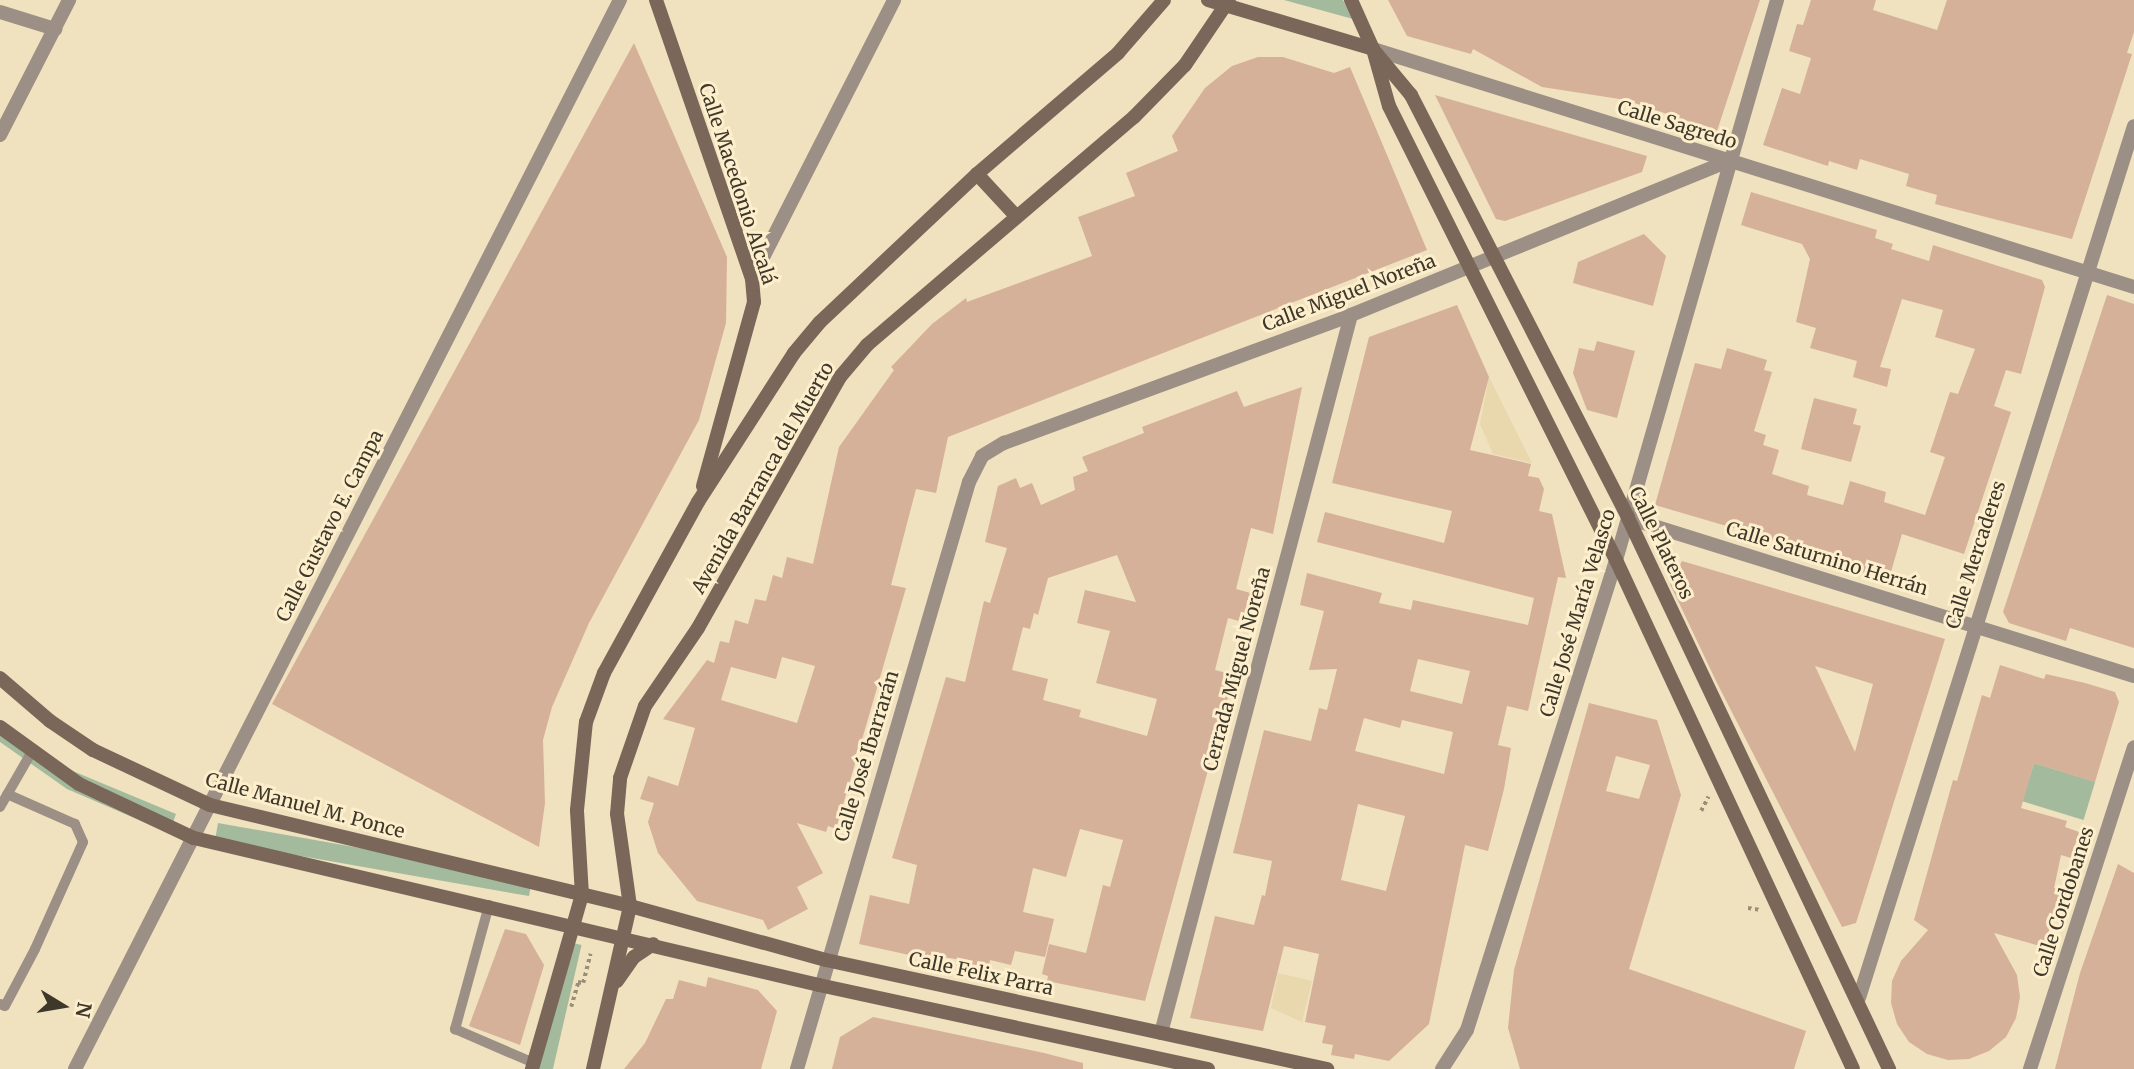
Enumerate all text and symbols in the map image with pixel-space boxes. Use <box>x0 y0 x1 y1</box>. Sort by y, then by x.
street label: Calle Macedonio Alcalá <box>694 81 780 287</box>
street label: Calle Sagredo <box>1615 96 1739 154</box>
street label: Calle Miguel Noreña <box>1259 249 1439 337</box>
street label: Avenida Barranca del Muerto <box>687 358 839 598</box>
street label: Calle Gustavo E. Campa <box>272 426 388 626</box>
street label: Calle Mercaderes <box>1941 478 2011 632</box>
street label: Calle Plateros <box>1624 483 1698 603</box>
street label: Calle José María Velasco <box>1535 506 1621 720</box>
street label: Calle Saturnino Herrán <box>1723 517 1931 601</box>
street label: Cerrada Miguel Noreña <box>1199 564 1275 774</box>
street label: Calle José Ibarrarán <box>830 668 904 844</box>
street label: Calle Manuel M. Ponce <box>203 768 407 844</box>
street label: Calle Cordobanes <box>2029 824 2099 980</box>
street label: Calle Felix Parra <box>907 948 1055 1000</box>
north arrow <box>28 971 98 1041</box>
text: N <box>70 1000 97 1020</box>

